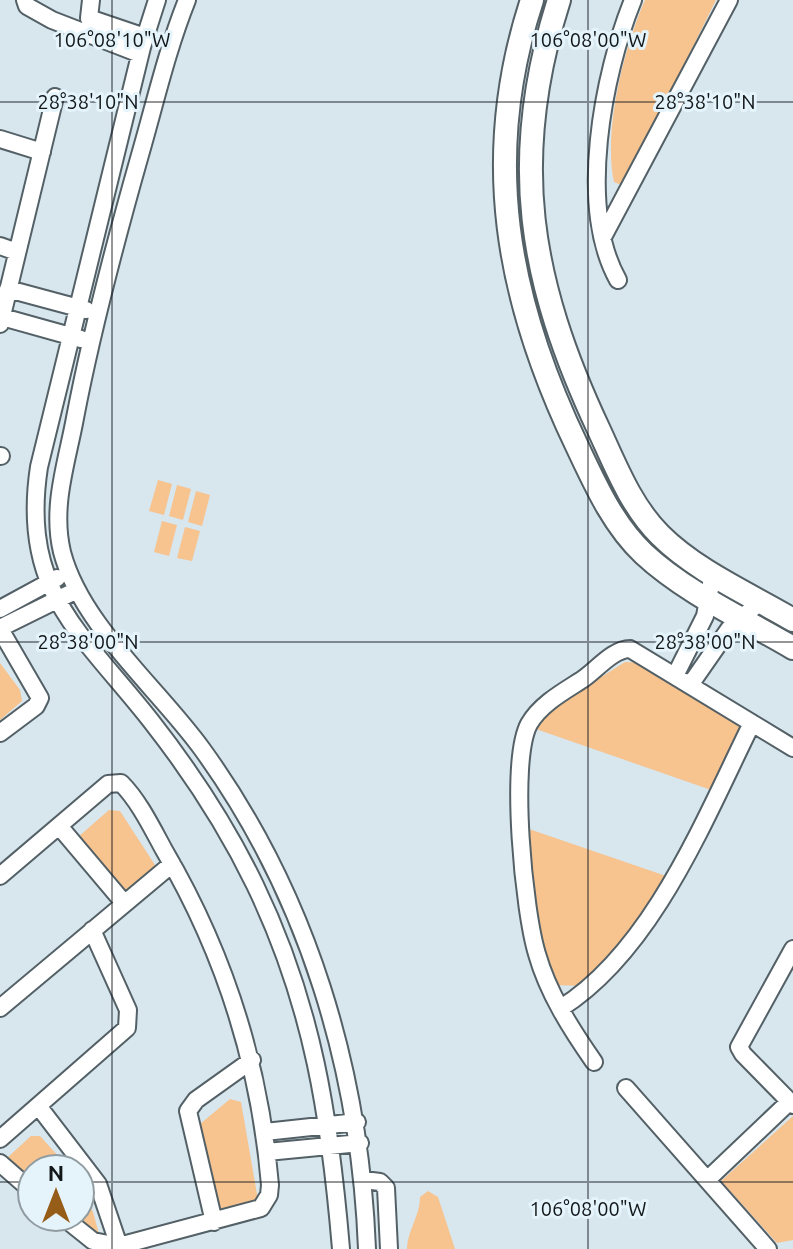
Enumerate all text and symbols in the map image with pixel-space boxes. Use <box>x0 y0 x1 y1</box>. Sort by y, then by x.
text: 106°08'10"W <box>54 28 170 51</box>
text: 106°08'00"W <box>530 28 646 51</box>
text: 28°38'10"N <box>37 90 139 113</box>
text: 28°38'10"N <box>654 90 756 113</box>
text: 28°38'00"N <box>37 630 139 653</box>
text: 28°38'00"N <box>654 630 756 653</box>
north arrow <box>16 1153 96 1233</box>
text: N <box>48 1160 64 1185</box>
text: 106°08'00"W <box>530 1197 646 1220</box>

